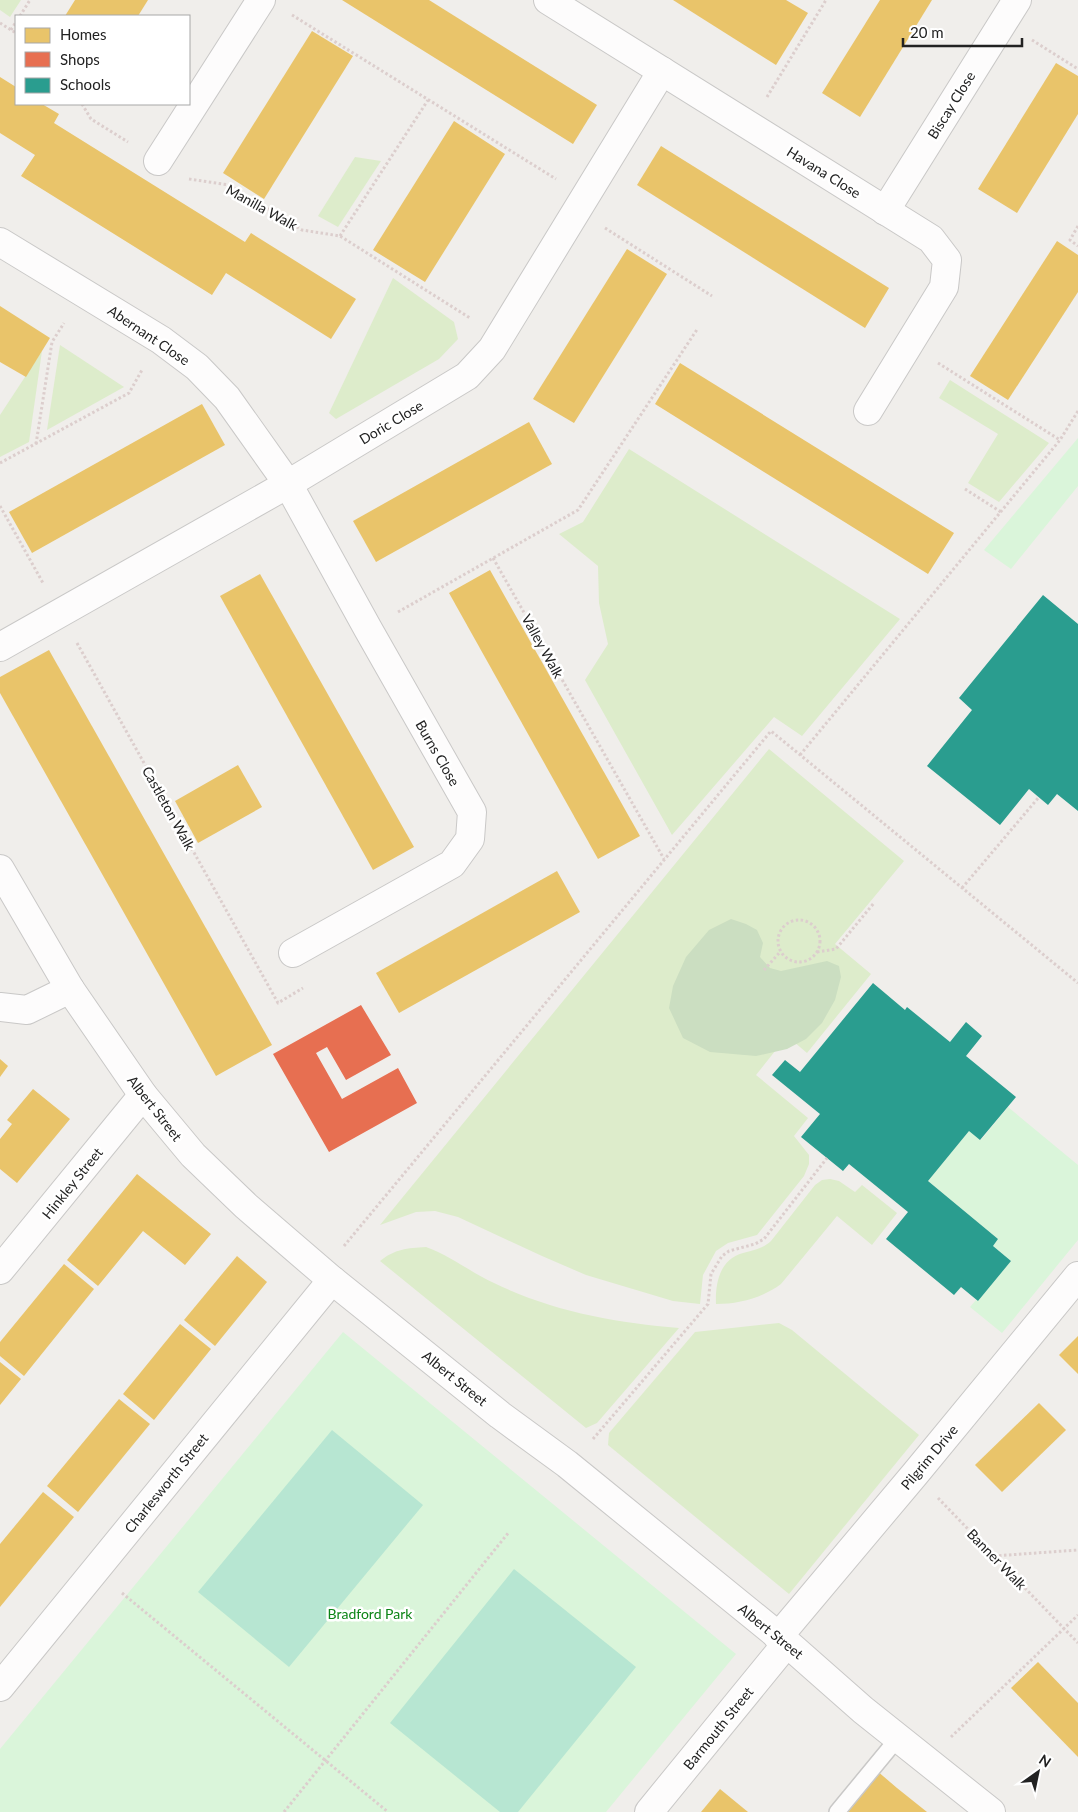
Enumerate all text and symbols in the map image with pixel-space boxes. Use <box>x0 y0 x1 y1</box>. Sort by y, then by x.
legend <box>15 15 190 105</box>
scale bar <box>903 15 1022 47</box>
text: 20 m <box>910 23 944 41</box>
text: Homes <box>60 25 106 43</box>
text: Shops <box>60 50 100 68</box>
street label: Biscay Close <box>924 68 978 142</box>
text: Schools <box>60 75 111 93</box>
street label: Havana Close <box>784 143 864 201</box>
street label: Manilla Walk <box>223 180 301 234</box>
street label: Abernant Close <box>105 301 193 369</box>
street label: Doric Close <box>356 396 426 448</box>
street label: Valley Walk <box>518 611 568 682</box>
street label: Burns Close <box>412 717 464 789</box>
street label: Castleton Walk <box>139 763 199 854</box>
street label: Albert Street <box>124 1072 186 1144</box>
street label: Hinkley Street <box>38 1144 106 1222</box>
street label: Albert Street <box>419 1347 491 1409</box>
street label: Pilgrim Drive <box>897 1421 961 1493</box>
street label: Charlesworth Street <box>121 1430 211 1536</box>
street label: Banner Walk <box>964 1525 1031 1594</box>
street label: Albert Street <box>735 1600 807 1662</box>
park label: Bradford Park <box>328 1605 413 1622</box>
street label: Barmouth Street <box>679 1683 757 1773</box>
north arrow <box>1013 1747 1063 1797</box>
text: N <box>1036 1751 1055 1771</box>

